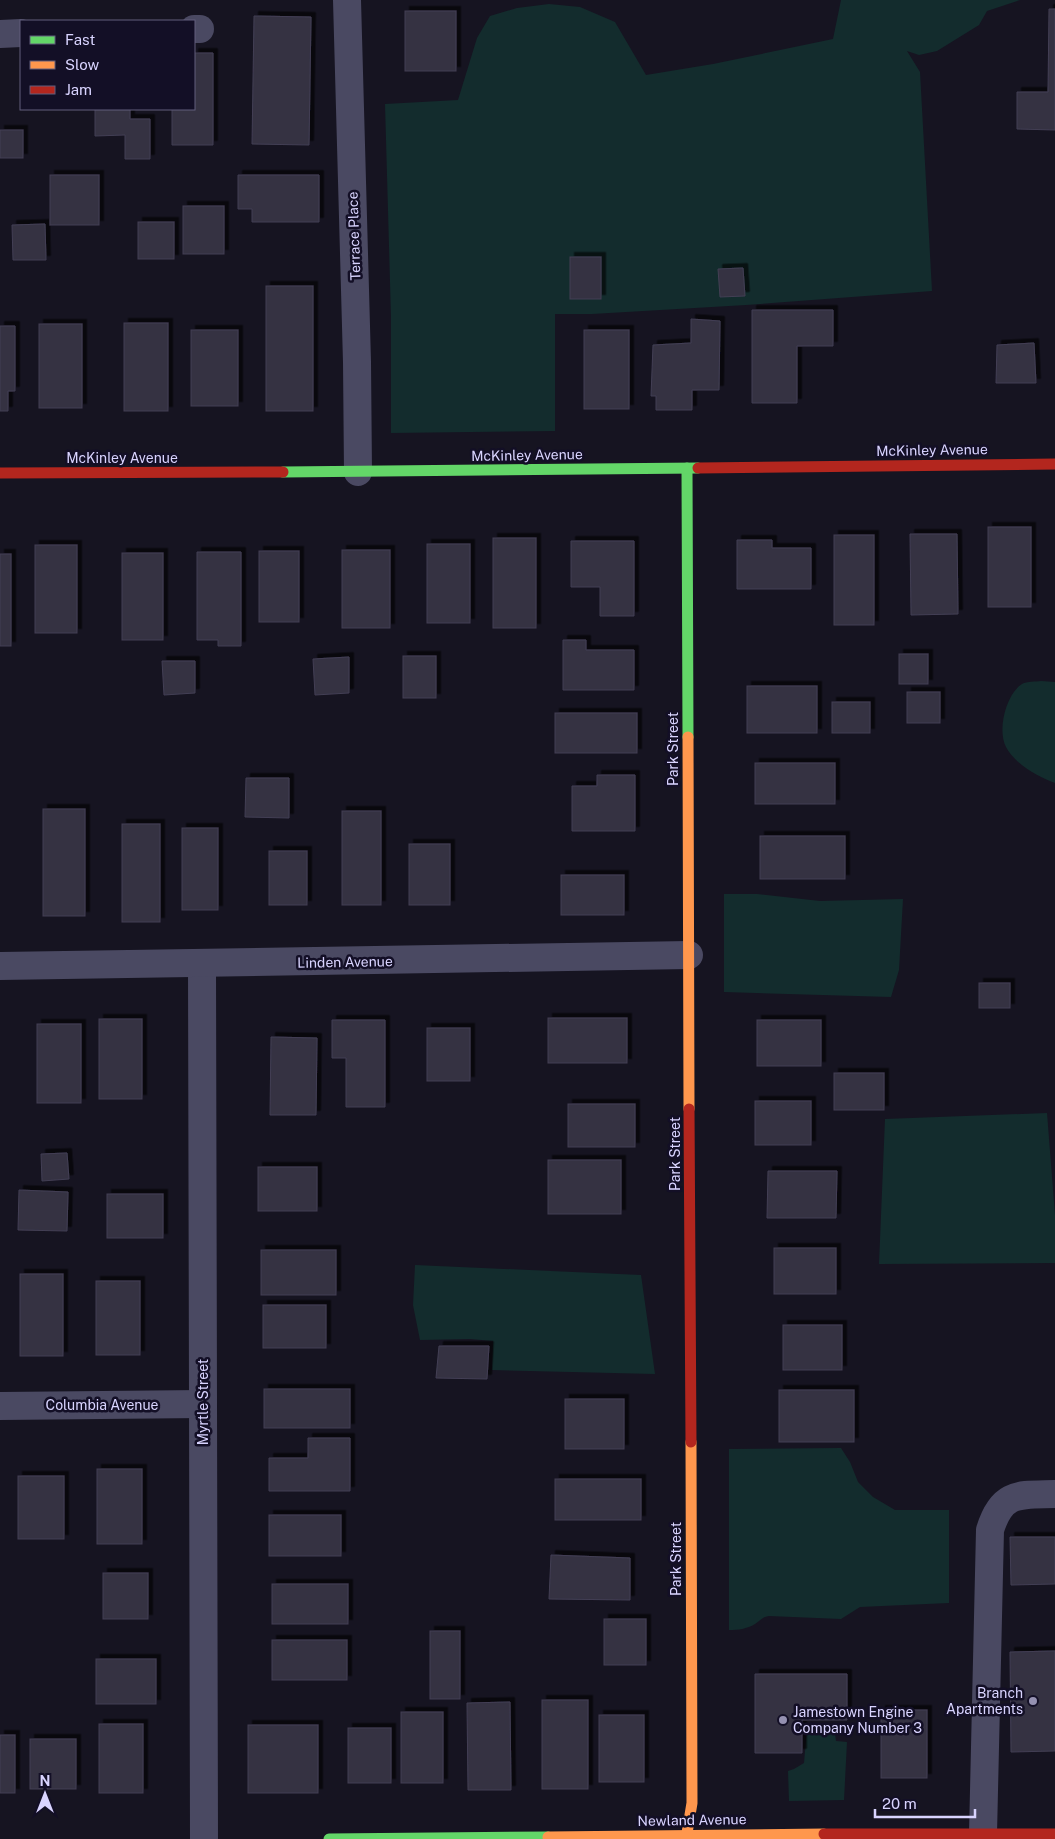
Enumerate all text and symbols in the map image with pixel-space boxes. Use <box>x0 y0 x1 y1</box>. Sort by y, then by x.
legend <box>20 20 195 110</box>
text: Fast <box>65 31 95 48</box>
text: Slow <box>65 56 100 73</box>
text: Jam <box>65 81 92 98</box>
street label: Terrace Place <box>344 191 364 281</box>
street label: McKinley Avenue <box>876 441 988 459</box>
street label: McKinley Avenue <box>471 446 583 464</box>
street label: McKinley Avenue <box>66 450 178 466</box>
street label: Park Street <box>665 712 681 786</box>
street label: Linden Avenue <box>297 953 393 971</box>
street label: Park Street <box>667 1117 683 1191</box>
street label: Myrtle Street <box>195 1359 211 1445</box>
street label: Columbia Avenue <box>46 1397 159 1413</box>
street label: Park Street <box>668 1522 684 1596</box>
place label: Branch Apartments <box>946 1685 1023 1717</box>
marker: Branch Apartments <box>1027 1695 1039 1707</box>
place label: Jamestown Engine Company Number 3 <box>793 1704 922 1736</box>
marker: Jamestown Engine Company Number 3 <box>777 1714 789 1726</box>
north arrow <box>20 1769 70 1819</box>
text: N <box>40 1773 50 1789</box>
scale bar <box>875 1786 975 1818</box>
text: 20 m <box>882 1795 917 1812</box>
street label: Newland Avenue <box>637 1811 747 1829</box>

